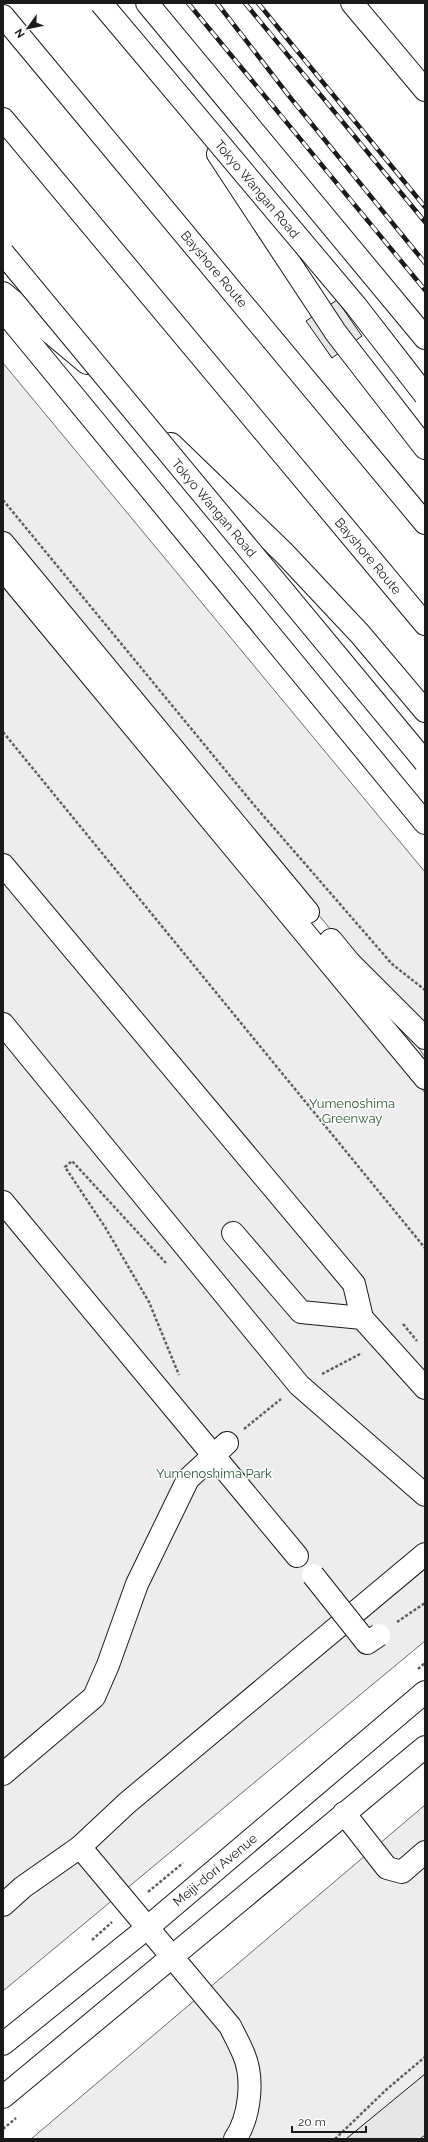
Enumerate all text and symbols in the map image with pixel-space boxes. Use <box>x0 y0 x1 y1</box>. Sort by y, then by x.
north arrow <box>8 8 48 48</box>
text: N <box>12 26 28 40</box>
street label: Tokyo Wangan Road <box>212 137 302 241</box>
street label: Bayshore Route <box>178 228 250 310</box>
street label: Tokyo Wangan Road <box>169 456 259 560</box>
street label: Bayshore Route <box>332 515 404 597</box>
park label: Yumenoshima Greenway <box>309 1096 395 1126</box>
park label: Yumenoshima Park <box>156 1466 272 1481</box>
street label: Meiji-dori Avenue <box>170 1830 260 1909</box>
scale bar <box>292 2108 366 2134</box>
text: 20 m <box>298 2115 326 2129</box>

